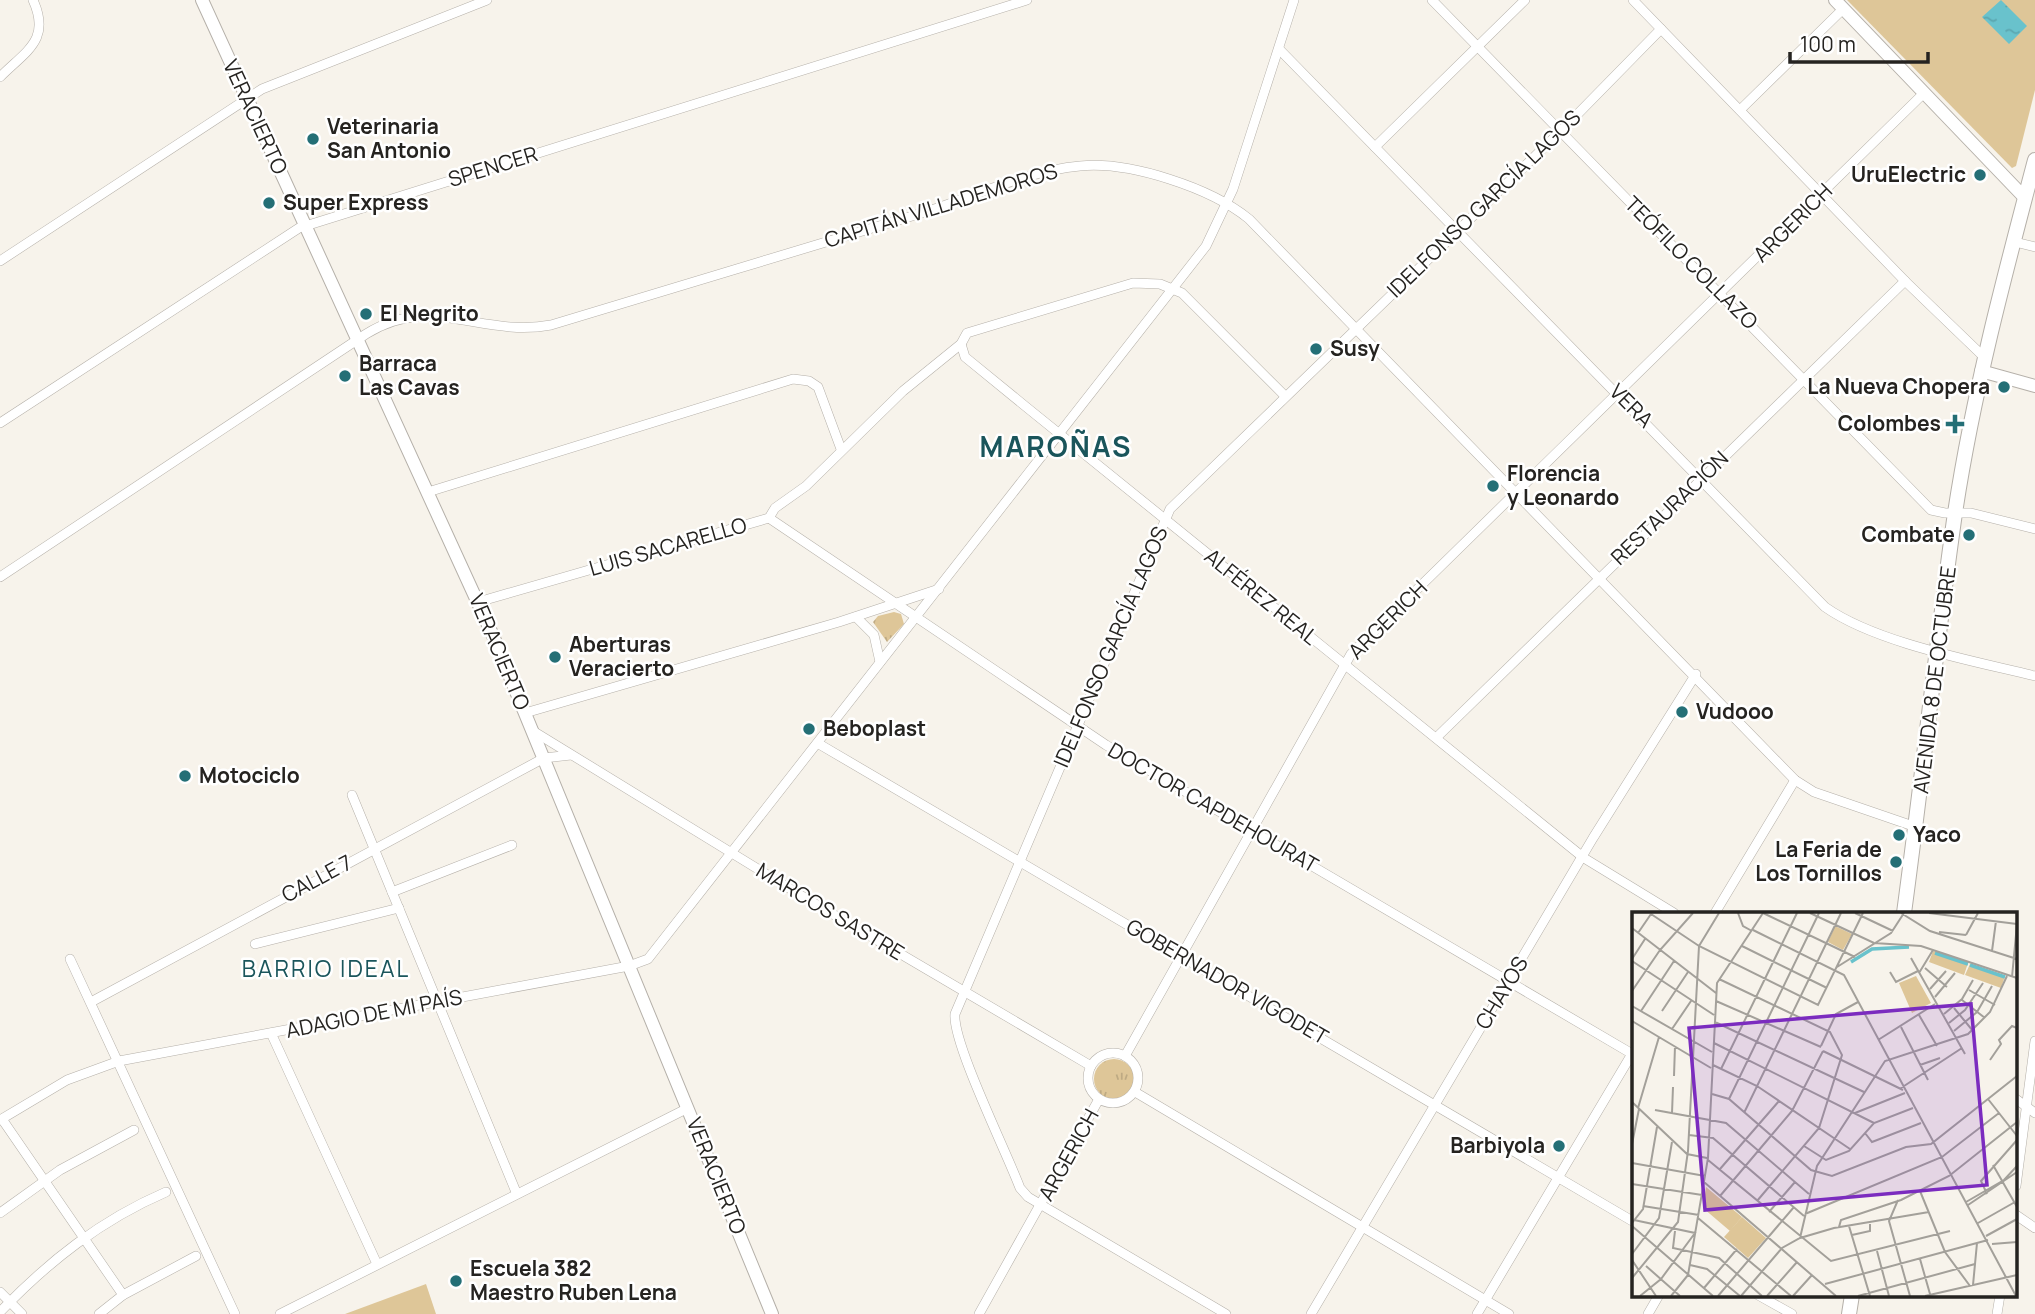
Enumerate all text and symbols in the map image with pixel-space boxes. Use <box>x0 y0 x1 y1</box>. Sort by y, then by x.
scale bar <box>1790 21 1928 65</box>
text: 100 m <box>1800 30 1856 58</box>
street label: VERACIERTO <box>217 55 295 179</box>
street label: IDELFONSO GARCÍA LAGOS <box>1380 103 1586 303</box>
place label: Veterinaria San Antonio <box>327 112 451 164</box>
marker: Veterinaria San Antonio <box>305 131 321 147</box>
street label: SPENCER <box>445 139 541 193</box>
street label: CAPITÁN VILLADEMOROS <box>821 156 1061 254</box>
place label: UruElectric <box>1851 160 1966 188</box>
marker: UruElectric <box>1972 167 1988 183</box>
street label: ARGERICH <box>1747 177 1838 268</box>
place label: Super Express <box>283 188 429 216</box>
street label: TEÓFILO COLLAZO <box>1619 190 1764 335</box>
marker: Super Express <box>261 195 277 211</box>
place label: El Negrito <box>380 299 479 327</box>
marker: El Negrito <box>358 306 374 322</box>
place label: Susy <box>1330 334 1380 362</box>
marker: Susy <box>1308 341 1324 357</box>
place label: Barraca Las Cavas <box>359 349 460 401</box>
marker: Barraca Las Cavas <box>337 368 353 384</box>
place label: La Nueva Chopera <box>1807 372 1990 400</box>
street label: VERA <box>1604 377 1660 433</box>
marker: La Nueva Chopera <box>1996 379 2012 395</box>
place label: Colombes <box>1838 409 1941 437</box>
marker: Colombes <box>1947 416 1963 432</box>
district label: MAROÑAS <box>980 427 1132 465</box>
street label: RESTAURACIÓN <box>1605 444 1734 570</box>
place label: Florencia y Leonardo <box>1507 459 1619 511</box>
marker: Florencia y Leonardo <box>1485 478 1501 494</box>
street label: LUIS SACARELLO <box>586 510 750 582</box>
place label: Combate <box>1861 520 1955 548</box>
street label: IDELFONSO GARCÍA LAGOS <box>1047 522 1174 771</box>
marker: Combate <box>1961 527 1977 543</box>
street label: ALFÉREZ REAL <box>1199 542 1324 651</box>
street label: AVENIDA 8 DE OCTUBRE <box>1906 564 1962 795</box>
street label: ARGERICH <box>1342 574 1433 665</box>
street label: VERACIERTO <box>463 589 537 714</box>
place label: Aberturas Veracierto <box>569 630 674 682</box>
marker: Aberturas Veracierto <box>547 649 563 665</box>
place label: Vudooo <box>1696 697 1774 725</box>
marker: Vudooo <box>1674 704 1690 720</box>
place label: Beboplast <box>823 714 926 742</box>
marker: Beboplast <box>801 721 817 737</box>
street label: DOCTOR CAPDEHOURAT <box>1103 735 1324 879</box>
place label: Motociclo <box>199 761 300 789</box>
marker: Motociclo <box>177 768 193 784</box>
place label: Yaco <box>1913 820 1961 848</box>
marker: Yaco <box>1891 827 1907 843</box>
place label: La Feria de Los Tornillos <box>1755 835 1882 887</box>
street label: CALLE 7 <box>276 848 357 908</box>
marker: La Feria de Los Tornillos <box>1888 854 1904 870</box>
street label: MARCOS SASTRE <box>751 856 910 966</box>
street label: GOBERNADOR VIGODET <box>1121 912 1334 1051</box>
inset map <box>1632 912 2018 1296</box>
street label: CHAYOS <box>1468 951 1534 1034</box>
district label: BARRIO IDEAL <box>242 952 410 984</box>
street label: ADAGIO DE MI PAÍS <box>283 982 464 1044</box>
street label: ARGERICH <box>1031 1104 1105 1205</box>
street label: VERACIERTO <box>681 1113 753 1238</box>
place label: Barbiyola <box>1450 1131 1545 1159</box>
marker: Barbiyola <box>1551 1138 1567 1154</box>
place label: Escuela 382 Maestro Ruben Lena <box>470 1254 677 1306</box>
marker: Escuela 382 Maestro Ruben Lena <box>448 1273 464 1289</box>

